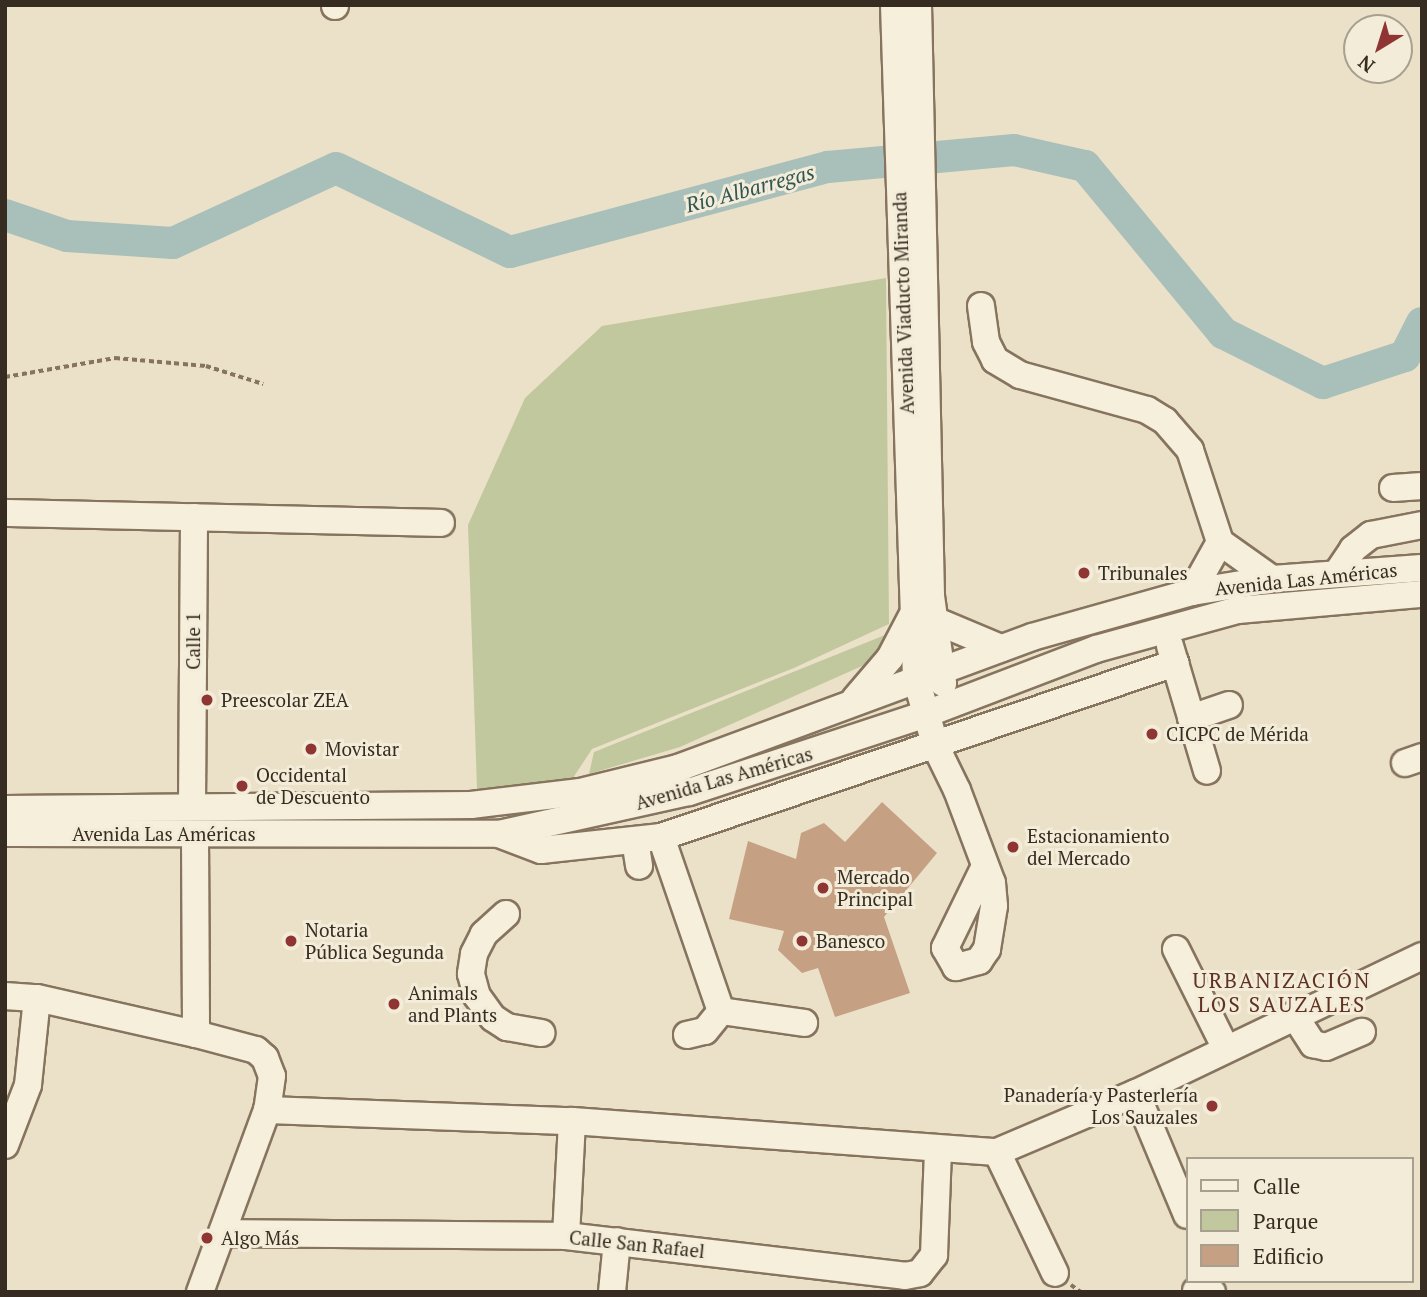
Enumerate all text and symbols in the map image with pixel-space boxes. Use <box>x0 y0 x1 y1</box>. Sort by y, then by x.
north arrow <box>1343 14 1413 84</box>
text: N <box>1353 50 1379 79</box>
water label: Río Albarregas <box>682 159 818 217</box>
street label: Avenida Viaducto Miranda <box>888 191 918 415</box>
street label: Avenida Las Américas <box>1213 558 1399 600</box>
place label: Tribunales <box>1098 562 1188 584</box>
marker: Tribunales <box>1076 565 1092 581</box>
street label: Calle 1 <box>182 612 204 670</box>
place label: Preescolar ZEA <box>221 689 349 711</box>
marker: Preescolar ZEA <box>199 692 215 708</box>
place label: CICPC de Mérida <box>1166 723 1309 745</box>
marker: CICPC de Mérida <box>1144 726 1160 742</box>
place label: Movistar <box>325 738 399 760</box>
marker: Movistar <box>303 741 319 757</box>
street label: Avenida Las Américas <box>633 742 815 814</box>
place label: Occidental de Descuento <box>256 764 370 808</box>
marker: Occidental de Descuento <box>234 778 250 794</box>
street label: Avenida Las Américas <box>72 823 256 845</box>
place label: Estacionamiento del Mercado <box>1027 825 1169 869</box>
marker: Estacionamiento del Mercado <box>1005 839 1021 855</box>
place label: Mercado Principal <box>837 866 913 910</box>
marker: Mercado Principal <box>815 880 831 896</box>
place label: Notaria Pública Segunda <box>305 919 444 963</box>
place label: Banesco <box>816 930 885 952</box>
marker: Notaria Pública Segunda <box>283 933 299 949</box>
marker: Banesco <box>794 933 810 949</box>
district label: URBANIZACIÓN LOS SAUZALES <box>1194 967 1370 1017</box>
place label: Animals and Plants <box>408 982 497 1026</box>
marker: Animals and Plants <box>386 996 402 1012</box>
place label: Panadería y Pasterlería Los Sauzales <box>1004 1084 1198 1128</box>
marker: Panadería y Pasterlería Los Sauzales <box>1204 1098 1220 1114</box>
legend <box>1186 1157 1413 1283</box>
text: Calle <box>1253 1172 1300 1200</box>
text: Parque <box>1253 1207 1318 1235</box>
street label: Calle San Rafael <box>568 1226 706 1262</box>
place label: Algo Más <box>221 1227 299 1249</box>
marker: Algo Más <box>199 1230 215 1246</box>
text: Edificio <box>1253 1242 1324 1270</box>

